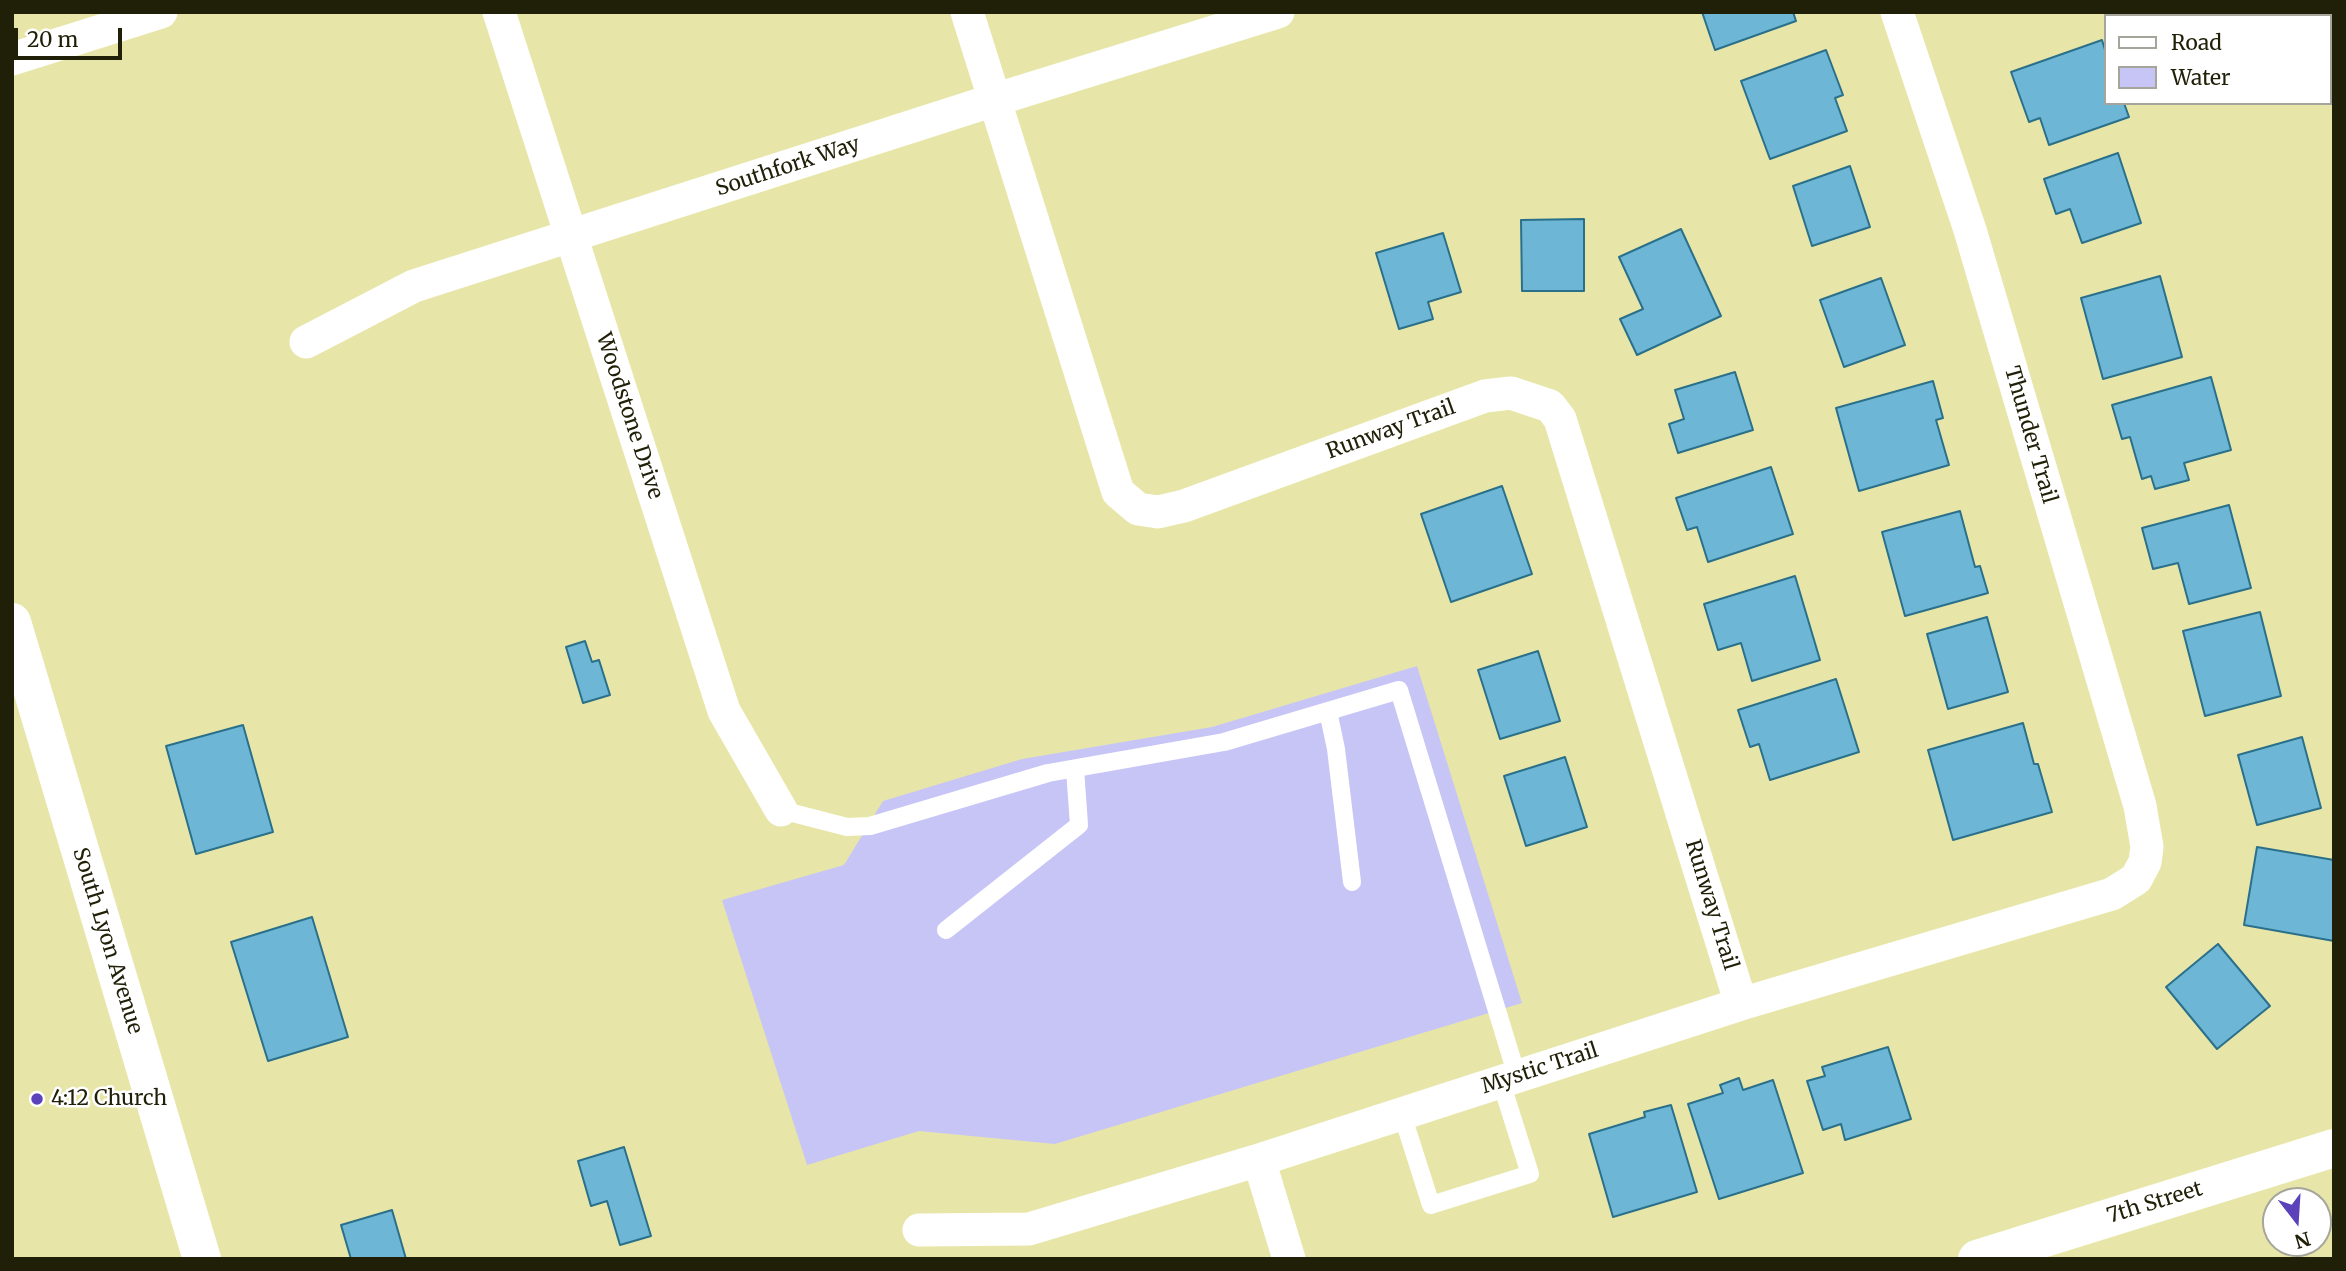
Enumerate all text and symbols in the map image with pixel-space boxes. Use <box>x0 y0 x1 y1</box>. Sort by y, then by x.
scale bar <box>18 14 126 58</box>
legend <box>2104 14 2332 105</box>
text: 20 m <box>27 26 78 53</box>
text: Road <box>2171 29 2222 56</box>
text: Water <box>2171 64 2230 91</box>
street label: Southfork Way <box>713 132 863 202</box>
street label: Woodstone Drive <box>590 330 668 502</box>
street label: Thunder Trail <box>1998 363 2062 507</box>
street label: Runway Trail <box>1323 395 1459 465</box>
street label: Runway Trail <box>1679 837 1743 973</box>
street label: South Lyon Avenue <box>67 845 147 1037</box>
street label: Mystic Trail <box>1478 1038 1602 1100</box>
place label: 4:12 Church <box>51 1086 167 1112</box>
marker: 4:12 Church <box>29 1091 45 1107</box>
street label: 7th Street <box>2104 1177 2206 1229</box>
north arrow <box>2262 1187 2332 1257</box>
text: N <box>2292 1226 2313 1254</box>

